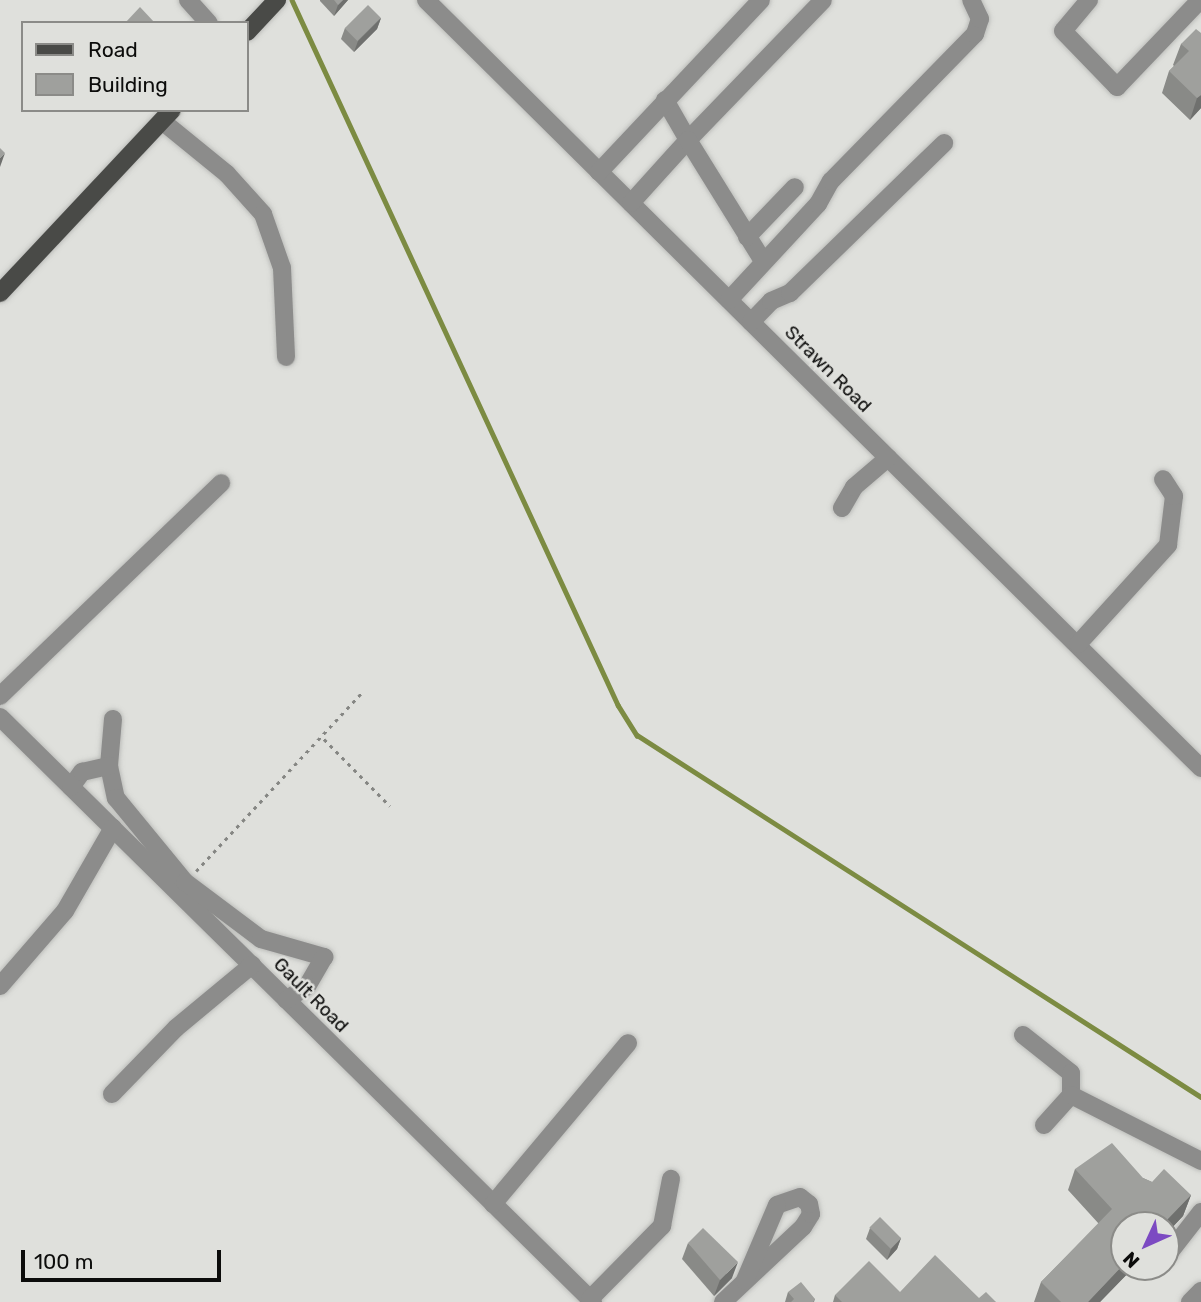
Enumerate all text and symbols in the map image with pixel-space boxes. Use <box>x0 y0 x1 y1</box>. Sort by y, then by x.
legend <box>21 21 248 112</box>
text: Road <box>88 37 138 62</box>
text: Building <box>88 72 168 97</box>
street label: Strawn Road <box>780 321 876 417</box>
street label: Gault Road <box>269 953 353 1037</box>
north arrow <box>1110 1211 1180 1281</box>
scale bar <box>24 1236 224 1280</box>
text: N <box>1118 1247 1144 1273</box>
text: 100 m <box>34 1249 93 1274</box>

